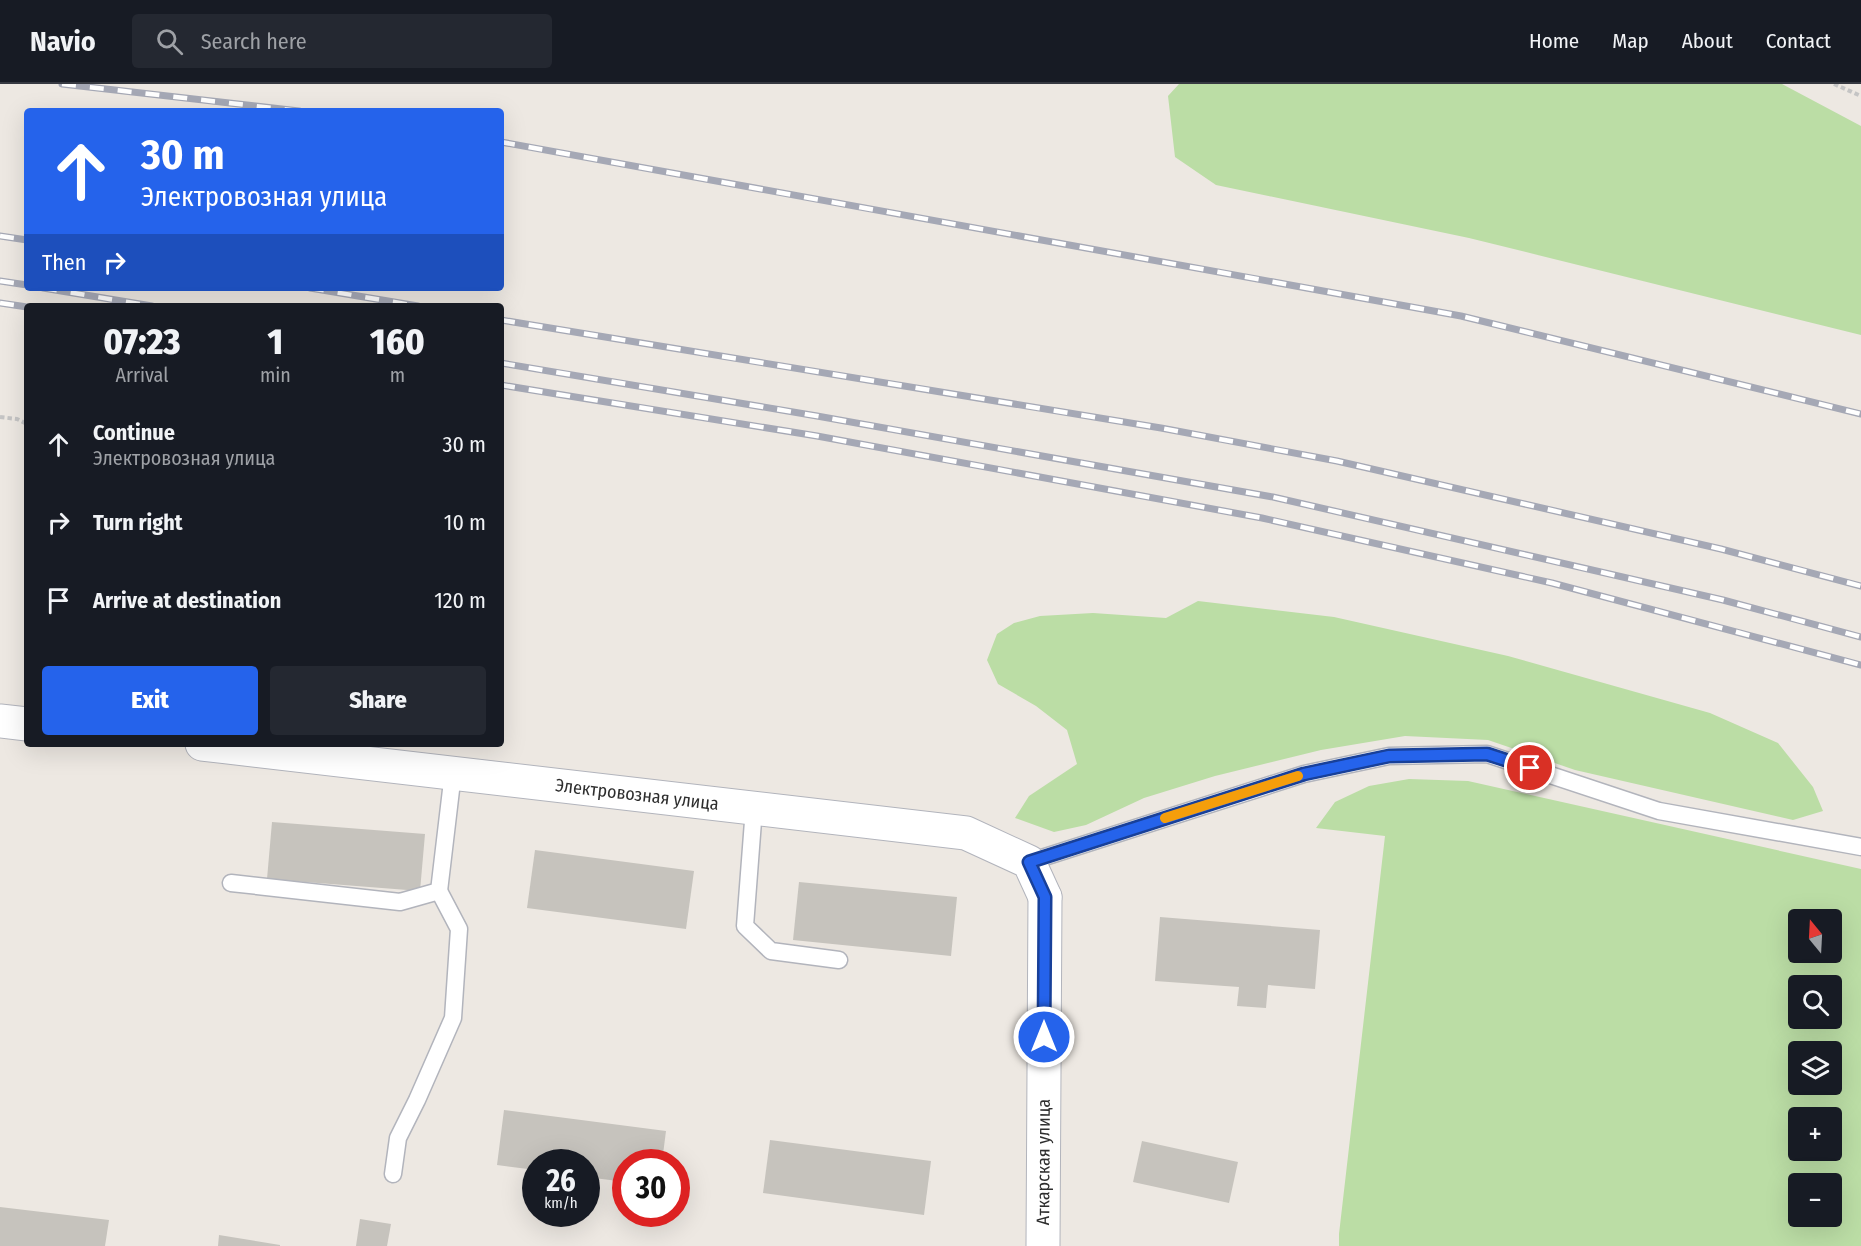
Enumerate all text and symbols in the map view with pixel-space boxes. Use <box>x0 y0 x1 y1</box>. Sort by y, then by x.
search box <box>132 14 552 68</box>
text: Navio <box>30 25 96 58</box>
icon: search <box>153 25 186 58</box>
text: Search here <box>201 28 307 55</box>
text: Home <box>1529 28 1579 54</box>
text: Map <box>1612 28 1649 54</box>
text: About <box>1682 28 1733 54</box>
text: Contact <box>1766 28 1831 54</box>
text: 30 m <box>141 130 225 180</box>
icon: ahead <box>42 132 120 210</box>
text: Электровозная улица <box>141 181 387 213</box>
icon: right <box>98 246 131 279</box>
text: Then <box>42 249 86 276</box>
text: 07:23 <box>103 320 181 364</box>
text: 1 <box>268 320 283 364</box>
text: 160 <box>370 320 425 364</box>
text: Arrival <box>115 363 168 387</box>
text: min <box>260 363 291 387</box>
text: m <box>390 363 405 387</box>
text: Continue <box>93 419 175 446</box>
icon: ahead <box>42 428 75 461</box>
text: 30 m <box>443 431 486 458</box>
text: Электровозная улица <box>93 446 275 470</box>
icon: right <box>42 506 75 539</box>
text: Turn right <box>93 509 182 536</box>
text: 10 m <box>444 509 486 536</box>
icon: arrive <box>42 584 75 617</box>
text: Arrive at destination <box>93 587 281 614</box>
text: 120 m <box>434 587 486 614</box>
button: Exit <box>42 666 258 735</box>
button: Share <box>270 666 486 735</box>
pin <box>1504 742 1555 793</box>
icon: arrive <box>1513 751 1546 784</box>
street label: Электровозная улица <box>554 774 720 815</box>
north arrow <box>1788 909 1842 963</box>
map controls <box>1788 909 1842 1227</box>
button: search <box>1788 975 1842 1029</box>
position arrow <box>1012 1005 1076 1069</box>
button: layers <box>1788 1041 1842 1095</box>
street label: Аткарская улица <box>1032 1099 1055 1225</box>
button: + <box>1788 1107 1842 1161</box>
speed limit sign: 30 <box>612 1149 690 1227</box>
text: 26 <box>546 1163 576 1199</box>
button: − <box>1788 1173 1842 1227</box>
text: km/h <box>544 1194 578 1212</box>

